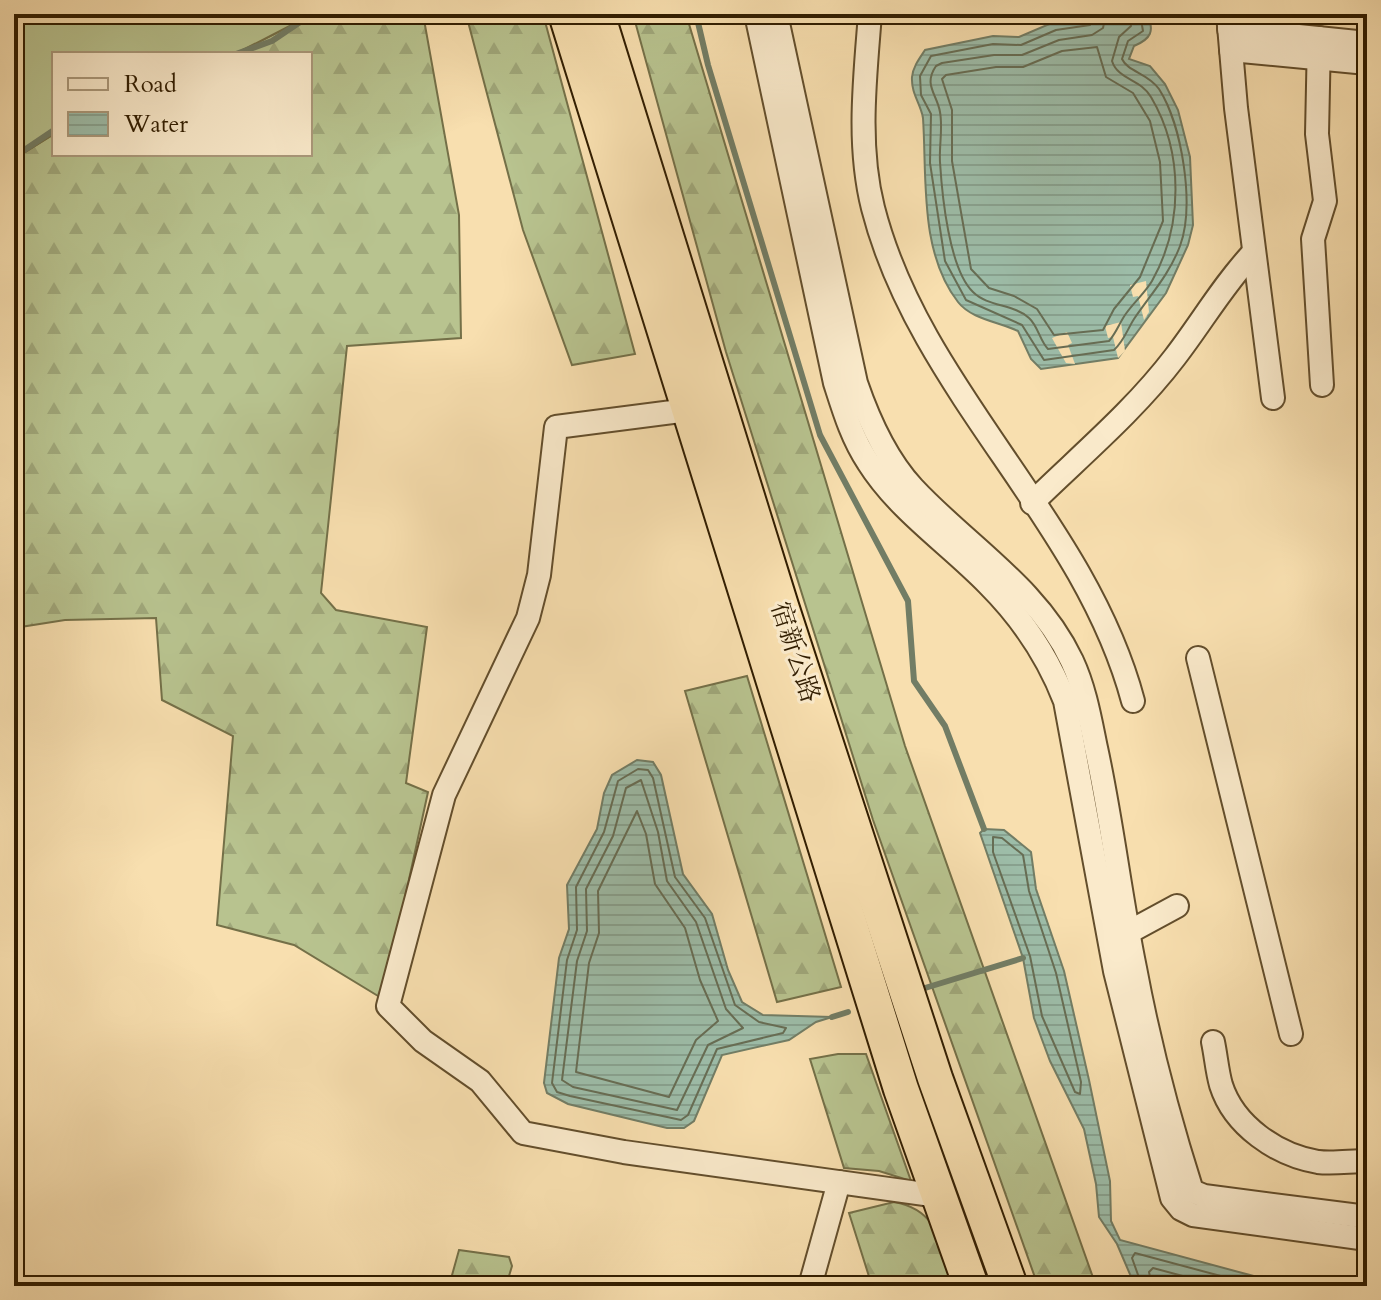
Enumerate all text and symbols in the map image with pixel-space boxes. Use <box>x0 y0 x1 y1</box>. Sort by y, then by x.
legend <box>52 52 312 156</box>
text: Road <box>124 68 177 101</box>
text: Water <box>123 108 188 141</box>
street label: 宿新公路 <box>763 597 828 707</box>

